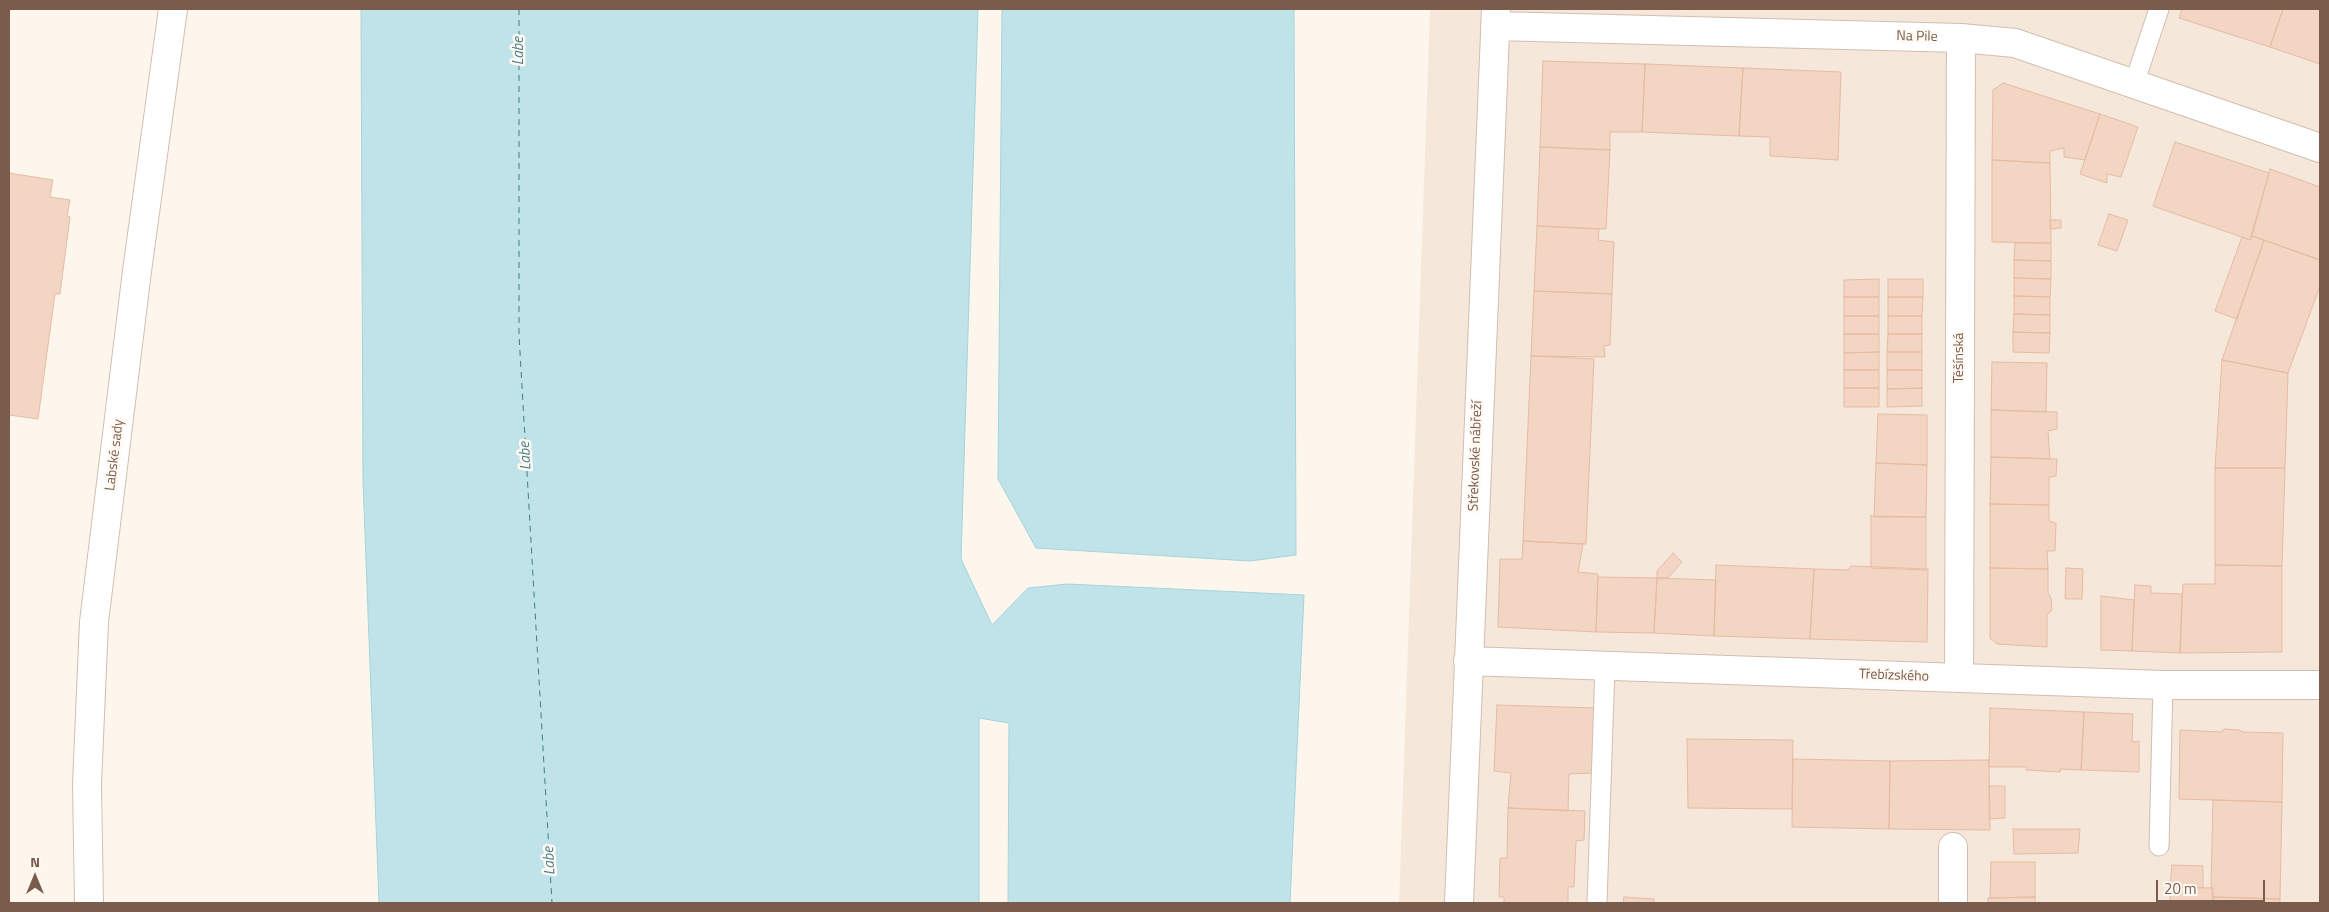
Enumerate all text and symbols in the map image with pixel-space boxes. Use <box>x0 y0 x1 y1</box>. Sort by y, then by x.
street label: Na Pile <box>1896 28 1938 46</box>
water label: Labe <box>510 37 528 65</box>
street label: Těšínská <box>1952 333 1968 383</box>
street label: Střekovské nábřeží <box>1466 400 1486 512</box>
street label: Labské sady <box>102 418 128 492</box>
water label: Labe <box>516 441 536 471</box>
street label: Třebízského <box>1859 666 1929 686</box>
water label: Labe <box>540 846 560 876</box>
text: N <box>30 851 40 872</box>
north arrow <box>10 852 60 902</box>
scale bar <box>2159 870 2268 902</box>
text: 20 m <box>2164 877 2197 900</box>

